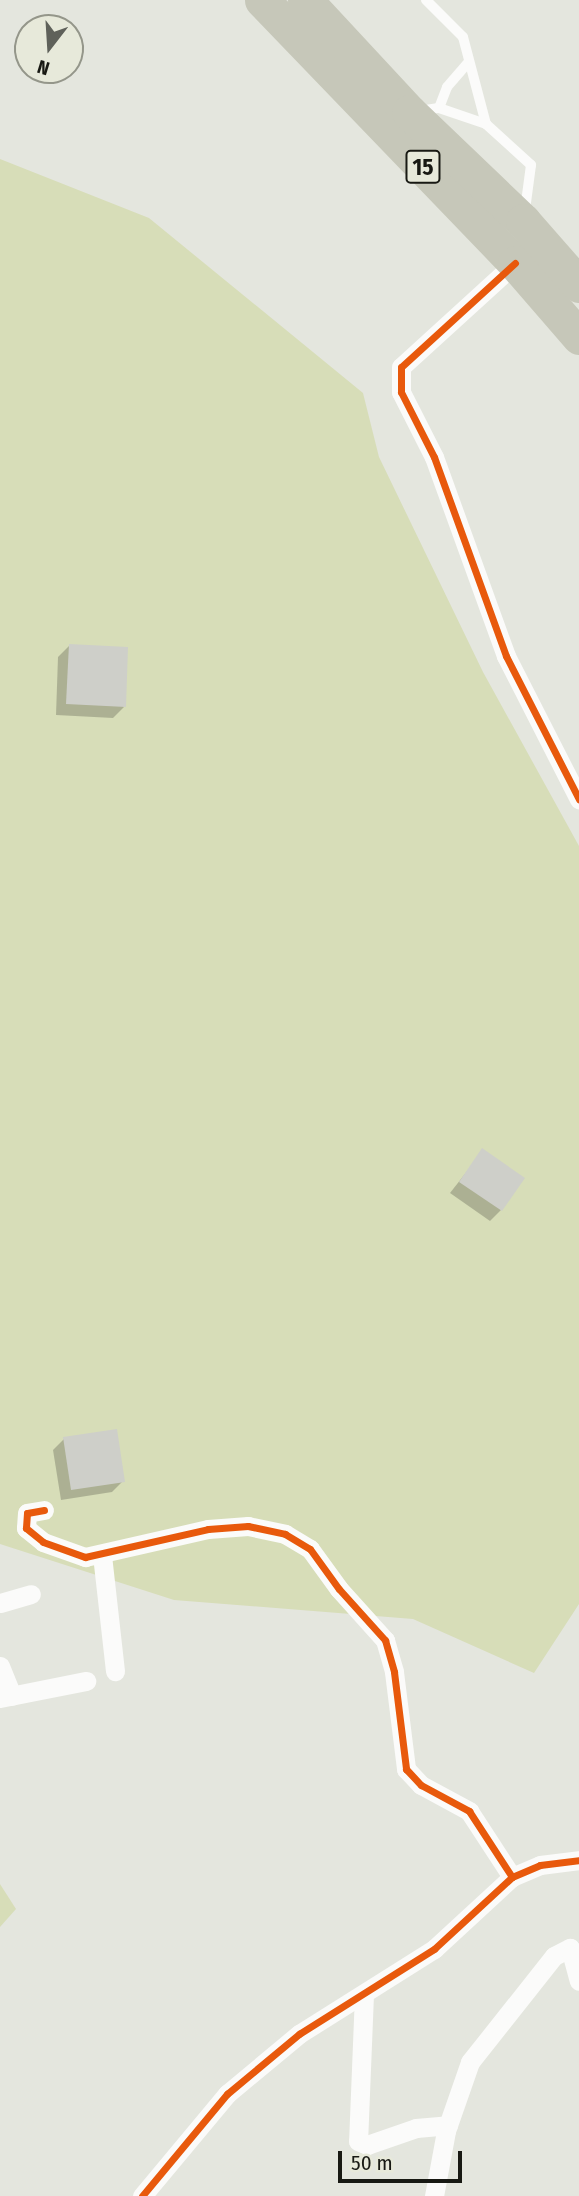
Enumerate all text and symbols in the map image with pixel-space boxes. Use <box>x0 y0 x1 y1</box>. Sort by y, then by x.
north arrow <box>14 14 84 84</box>
text: N <box>34 55 52 80</box>
road number: 15 <box>404 148 442 186</box>
scale bar <box>341 2136 465 2180</box>
text: 50 m <box>351 2150 393 2176</box>

